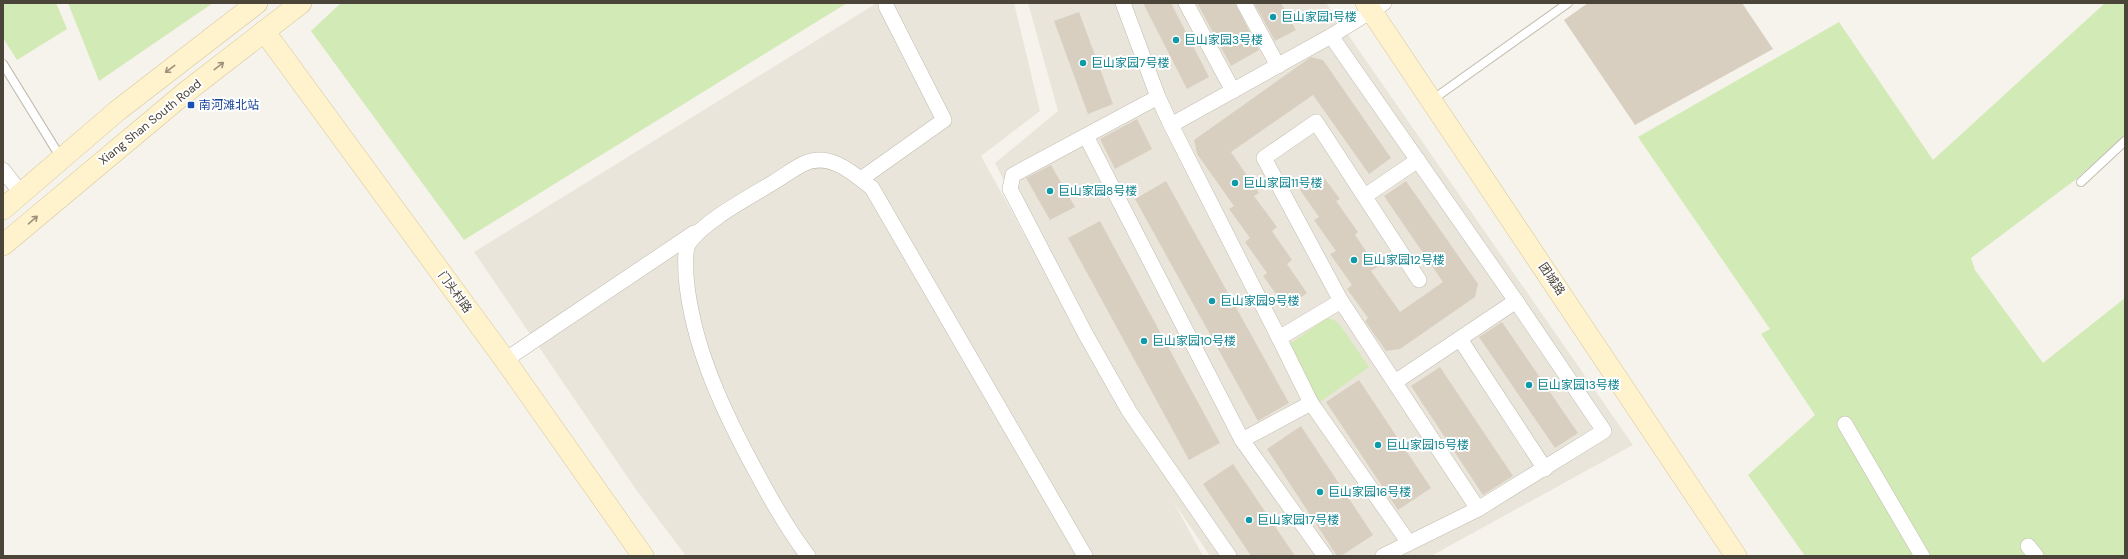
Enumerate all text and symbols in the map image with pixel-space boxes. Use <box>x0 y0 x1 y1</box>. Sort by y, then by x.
place label: 巨山家园1号楼 <box>1281 9 1357 25</box>
marker: 巨山家园1号楼 <box>1268 12 1278 22</box>
place label: 巨山家园3号楼 <box>1184 32 1263 48</box>
marker: 巨山家园3号楼 <box>1171 35 1181 45</box>
place label: 巨山家园7号楼 <box>1091 55 1169 71</box>
marker: 巨山家园7号楼 <box>1078 58 1088 68</box>
one-way arrow <box>214 62 225 70</box>
one-way arrow <box>164 65 175 73</box>
street label: Xiang Shan South Road <box>95 76 205 168</box>
place label: 南河滩北站 <box>199 97 259 113</box>
marker: 南河滩北站 <box>186 100 196 110</box>
place label: 巨山家园11号楼 <box>1243 175 1323 191</box>
marker: 巨山家园11号楼 <box>1230 178 1240 188</box>
place label: 巨山家园8号楼 <box>1058 183 1137 199</box>
marker: 巨山家园8号楼 <box>1045 186 1055 196</box>
one-way arrow <box>27 216 38 225</box>
place label: 巨山家园12号楼 <box>1362 252 1445 268</box>
marker: 巨山家园12号楼 <box>1349 255 1359 265</box>
street label: 团城路 <box>1535 260 1569 298</box>
street label: 门头村路 <box>434 268 476 316</box>
place label: 巨山家园9号楼 <box>1220 293 1300 309</box>
marker: 巨山家园9号楼 <box>1207 296 1217 306</box>
place label: 巨山家园10号楼 <box>1152 333 1236 349</box>
marker: 巨山家园10号楼 <box>1139 336 1149 346</box>
place label: 巨山家园13号楼 <box>1537 377 1620 393</box>
marker: 巨山家园13号楼 <box>1524 380 1534 390</box>
place label: 巨山家园15号楼 <box>1386 437 1469 453</box>
marker: 巨山家园15号楼 <box>1373 440 1383 450</box>
place label: 巨山家园16号楼 <box>1328 484 1411 500</box>
marker: 巨山家园16号楼 <box>1315 487 1325 497</box>
place label: 巨山家园17号楼 <box>1257 512 1339 528</box>
marker: 巨山家园17号楼 <box>1244 515 1254 525</box>

